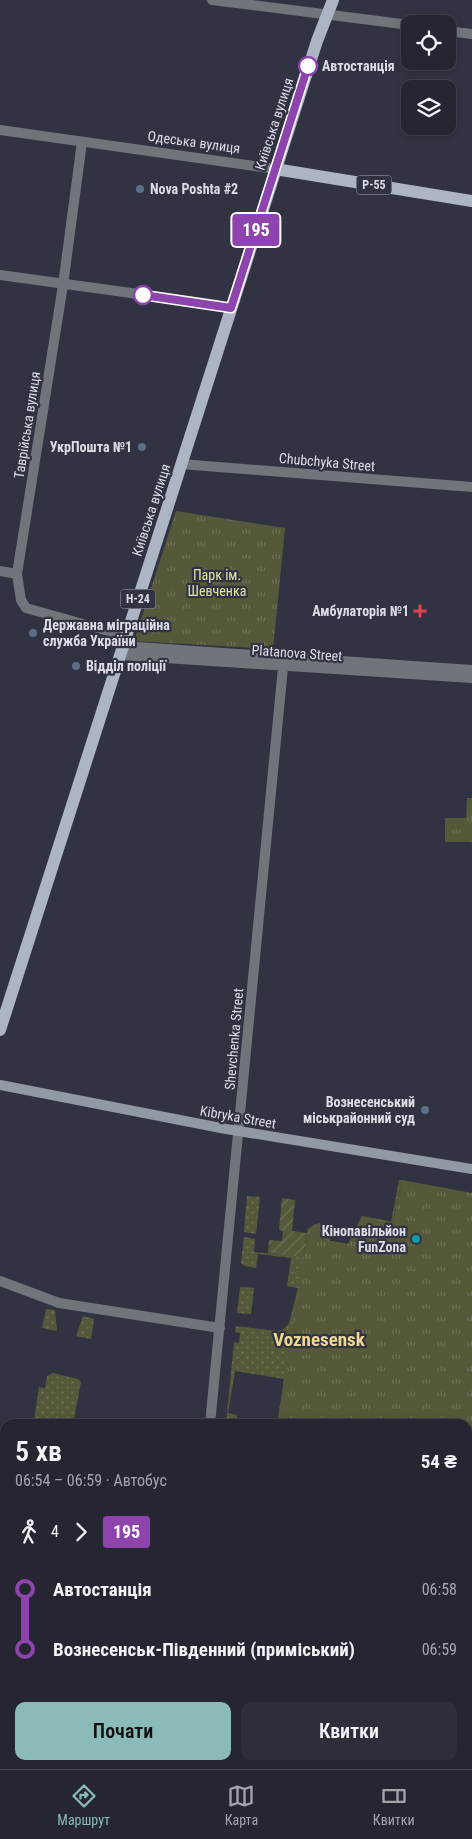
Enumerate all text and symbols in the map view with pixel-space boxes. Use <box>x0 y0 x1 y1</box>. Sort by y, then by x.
map controls <box>401 15 456 135</box>
button: locate <box>401 15 456 70</box>
marker: Автостанція <box>298 56 318 76</box>
place label: Автостанція <box>322 58 395 74</box>
street label: Київська вулиця <box>252 76 296 172</box>
button: layers <box>401 80 456 135</box>
street label: Одеська вулиця <box>147 128 241 156</box>
road number: Р-55 <box>356 176 392 194</box>
place label: Nova Poshta #2 <box>150 181 238 197</box>
marker: Nova Poshta #2 <box>134 183 146 195</box>
line badge: 195 <box>227 214 285 246</box>
text: 195 <box>242 219 270 240</box>
unlabelled marker <box>133 285 153 305</box>
street label: Таврійська вулиця <box>11 370 43 480</box>
place label: УкрПошта №1 <box>50 439 132 455</box>
marker: УкрПошта №1 <box>136 441 148 453</box>
street label: Chubchyka Street <box>278 450 376 474</box>
street label: Київська вулиця <box>129 462 173 558</box>
park label: Парк ім. Шевченка <box>188 567 246 599</box>
road number: Н-24 <box>120 590 156 608</box>
place label: Амбулаторія №1 <box>312 603 409 619</box>
marker: Амбулаторія №1 <box>413 604 427 618</box>
place label: Державна міграційна служба України <box>43 617 170 649</box>
marker: Державна міграційна служба України <box>27 627 39 639</box>
street label: Platanova Street <box>251 642 343 664</box>
place label: Відділ поліції <box>86 658 168 674</box>
marker: Відділ поліції <box>70 660 82 672</box>
street label: Shevchenka Street <box>222 987 246 1091</box>
place label: Вознесенський міськрайонний суд <box>303 1094 415 1126</box>
street label: Kibryka Street <box>199 1102 277 1132</box>
marker: Вознесенський міськрайонний суд <box>419 1104 431 1116</box>
place label: Кінопавільйон FunZona <box>322 1223 406 1255</box>
marker: Кінопавільйон FunZona <box>410 1233 422 1245</box>
district label: Voznesensk <box>273 1328 366 1351</box>
text: 5 хв <box>15 1435 62 1468</box>
text: 54 ₴ <box>421 1450 457 1473</box>
text: 06:54 – 06:59 · Автобус <box>15 1471 167 1490</box>
icon: walk <box>15 1518 43 1546</box>
icon: forward <box>67 1518 95 1546</box>
text: 195 <box>113 1521 140 1542</box>
text: 4 <box>51 1522 59 1541</box>
text: Автостанція <box>53 1578 152 1601</box>
text: 06:58 <box>422 1580 457 1599</box>
text: Вознесенськ-Південний (приміський) <box>53 1638 355 1661</box>
text: 06:59 <box>422 1640 457 1659</box>
button: Почати <box>15 1702 231 1760</box>
button: Квитки <box>241 1702 457 1760</box>
tab: Маршрут <box>57 1782 110 1828</box>
tab: Карта <box>225 1782 258 1828</box>
tab: Квитки <box>373 1782 415 1828</box>

